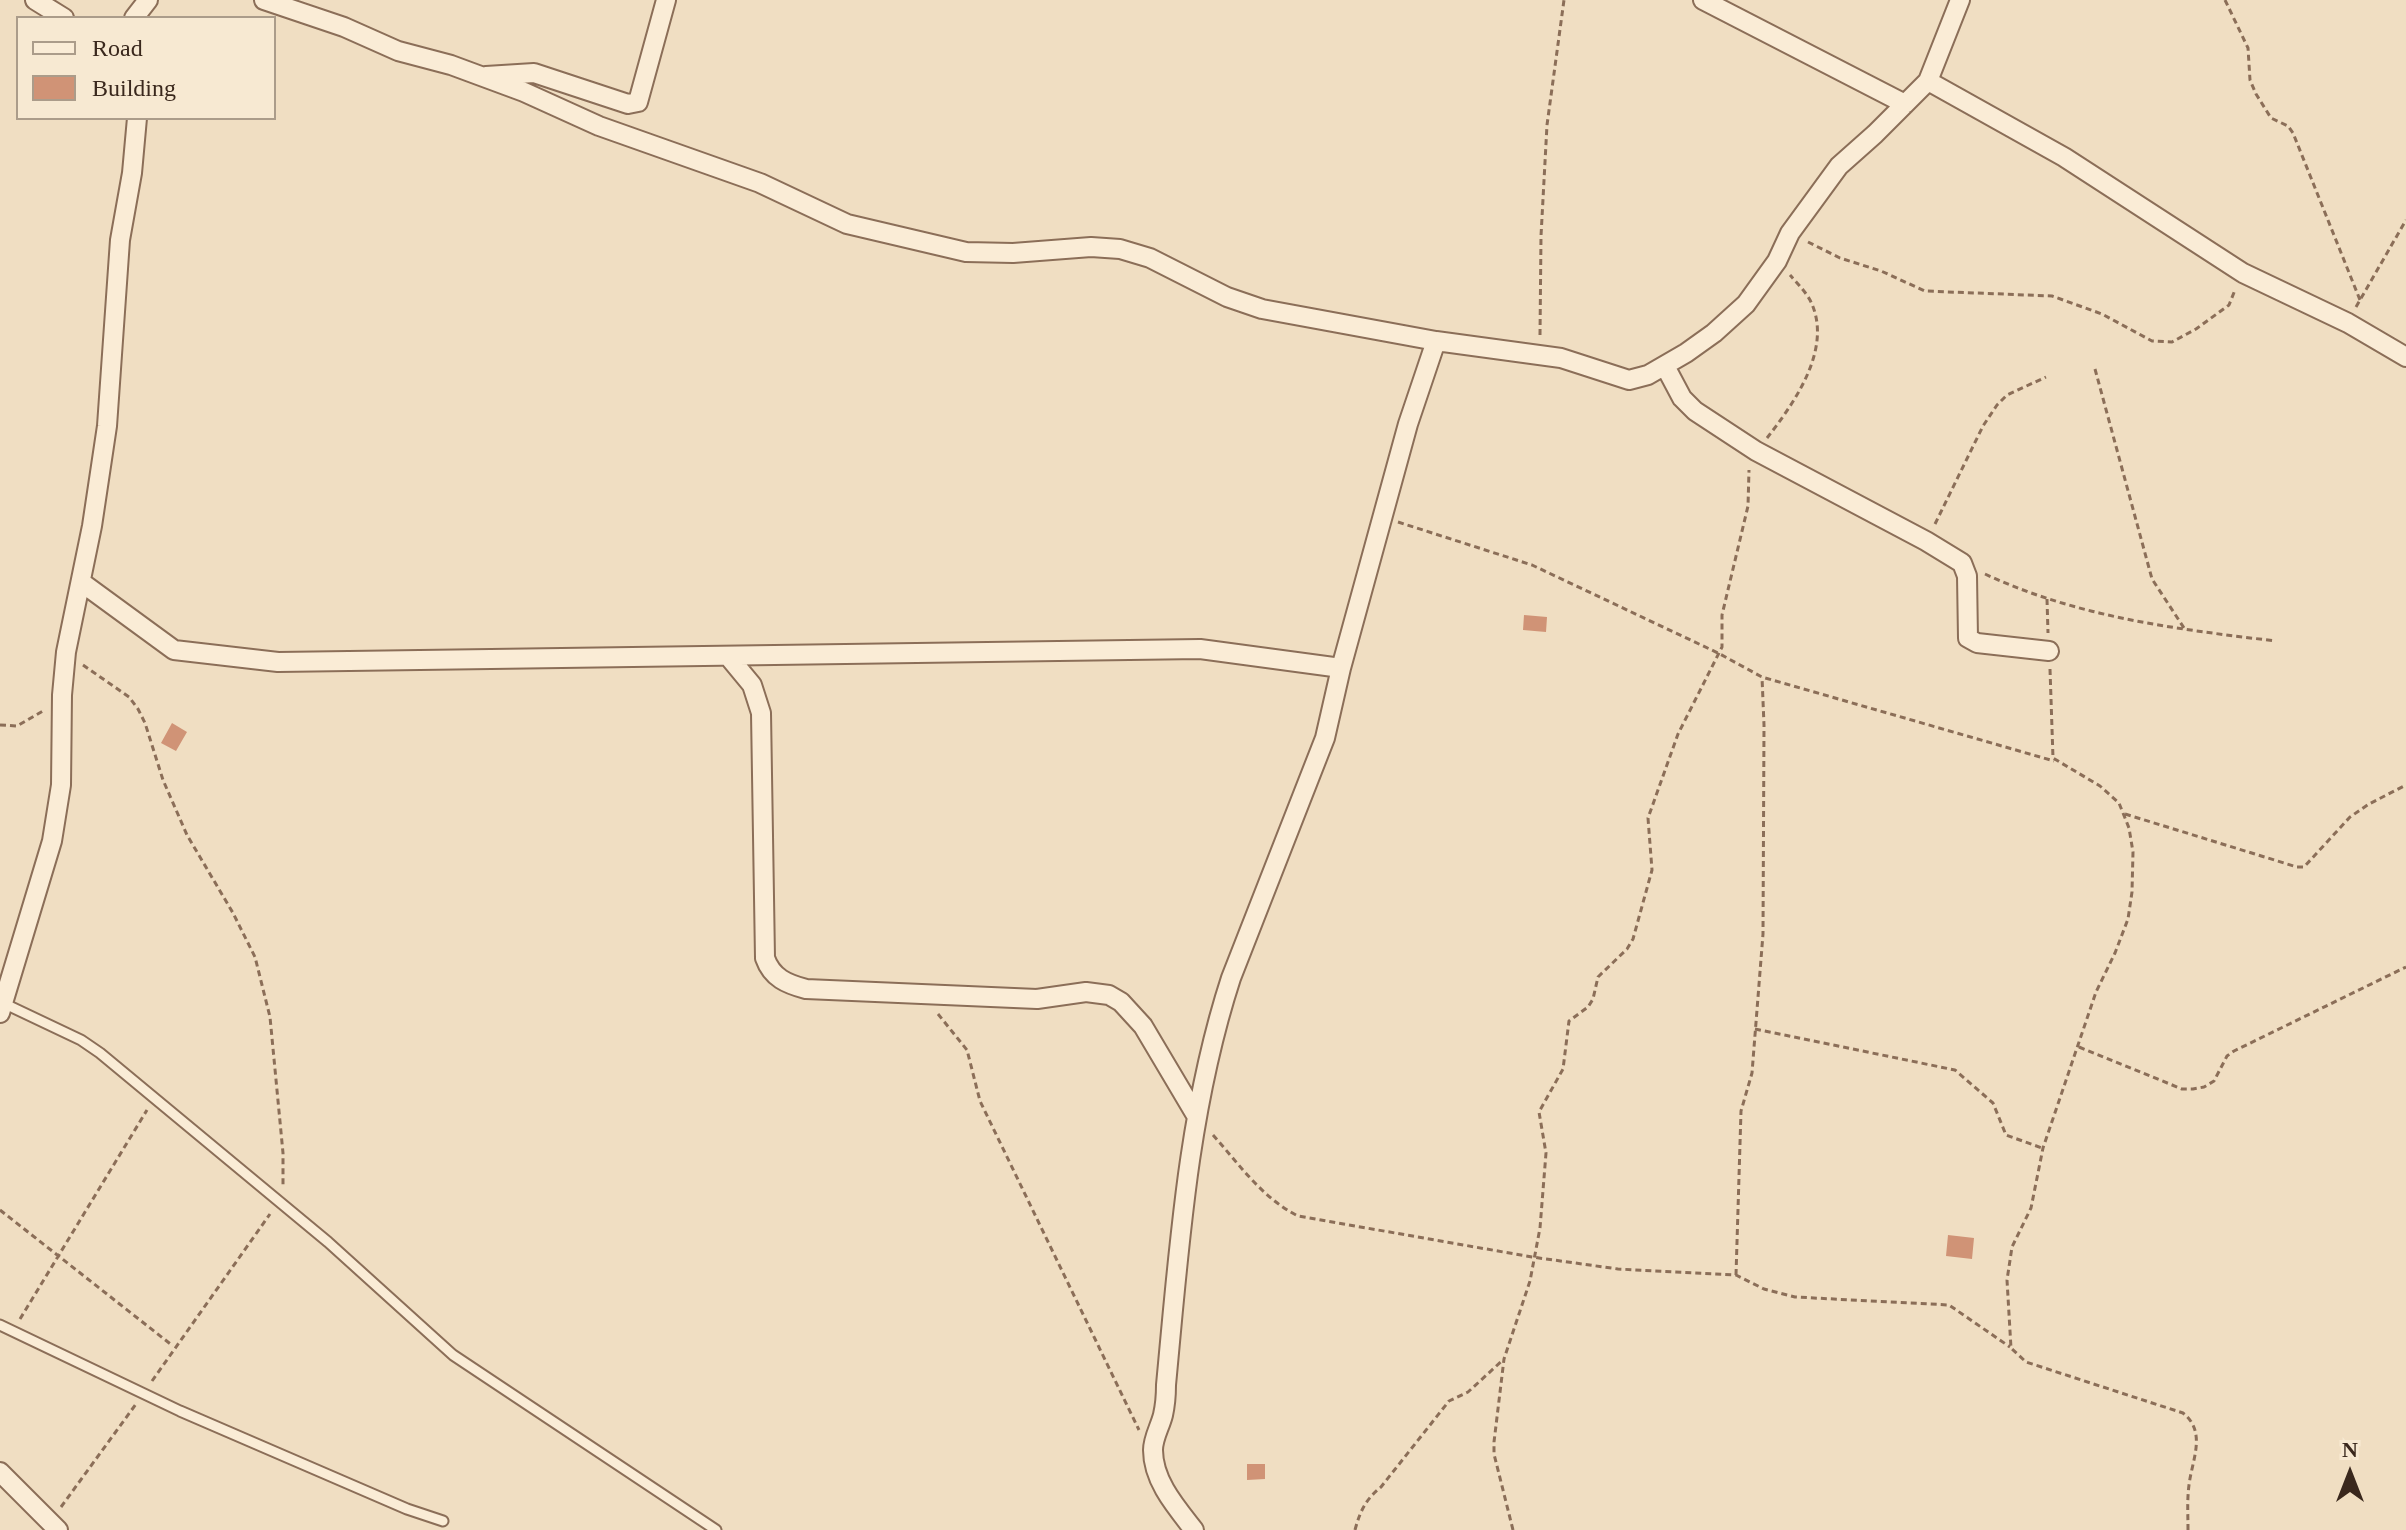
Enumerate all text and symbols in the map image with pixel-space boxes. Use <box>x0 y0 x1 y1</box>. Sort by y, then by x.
legend <box>16 16 276 120</box>
text: Road <box>92 35 143 61</box>
text: Building <box>92 75 176 101</box>
north arrow <box>2310 1434 2390 1514</box>
text: N <box>2342 1437 2358 1462</box>

